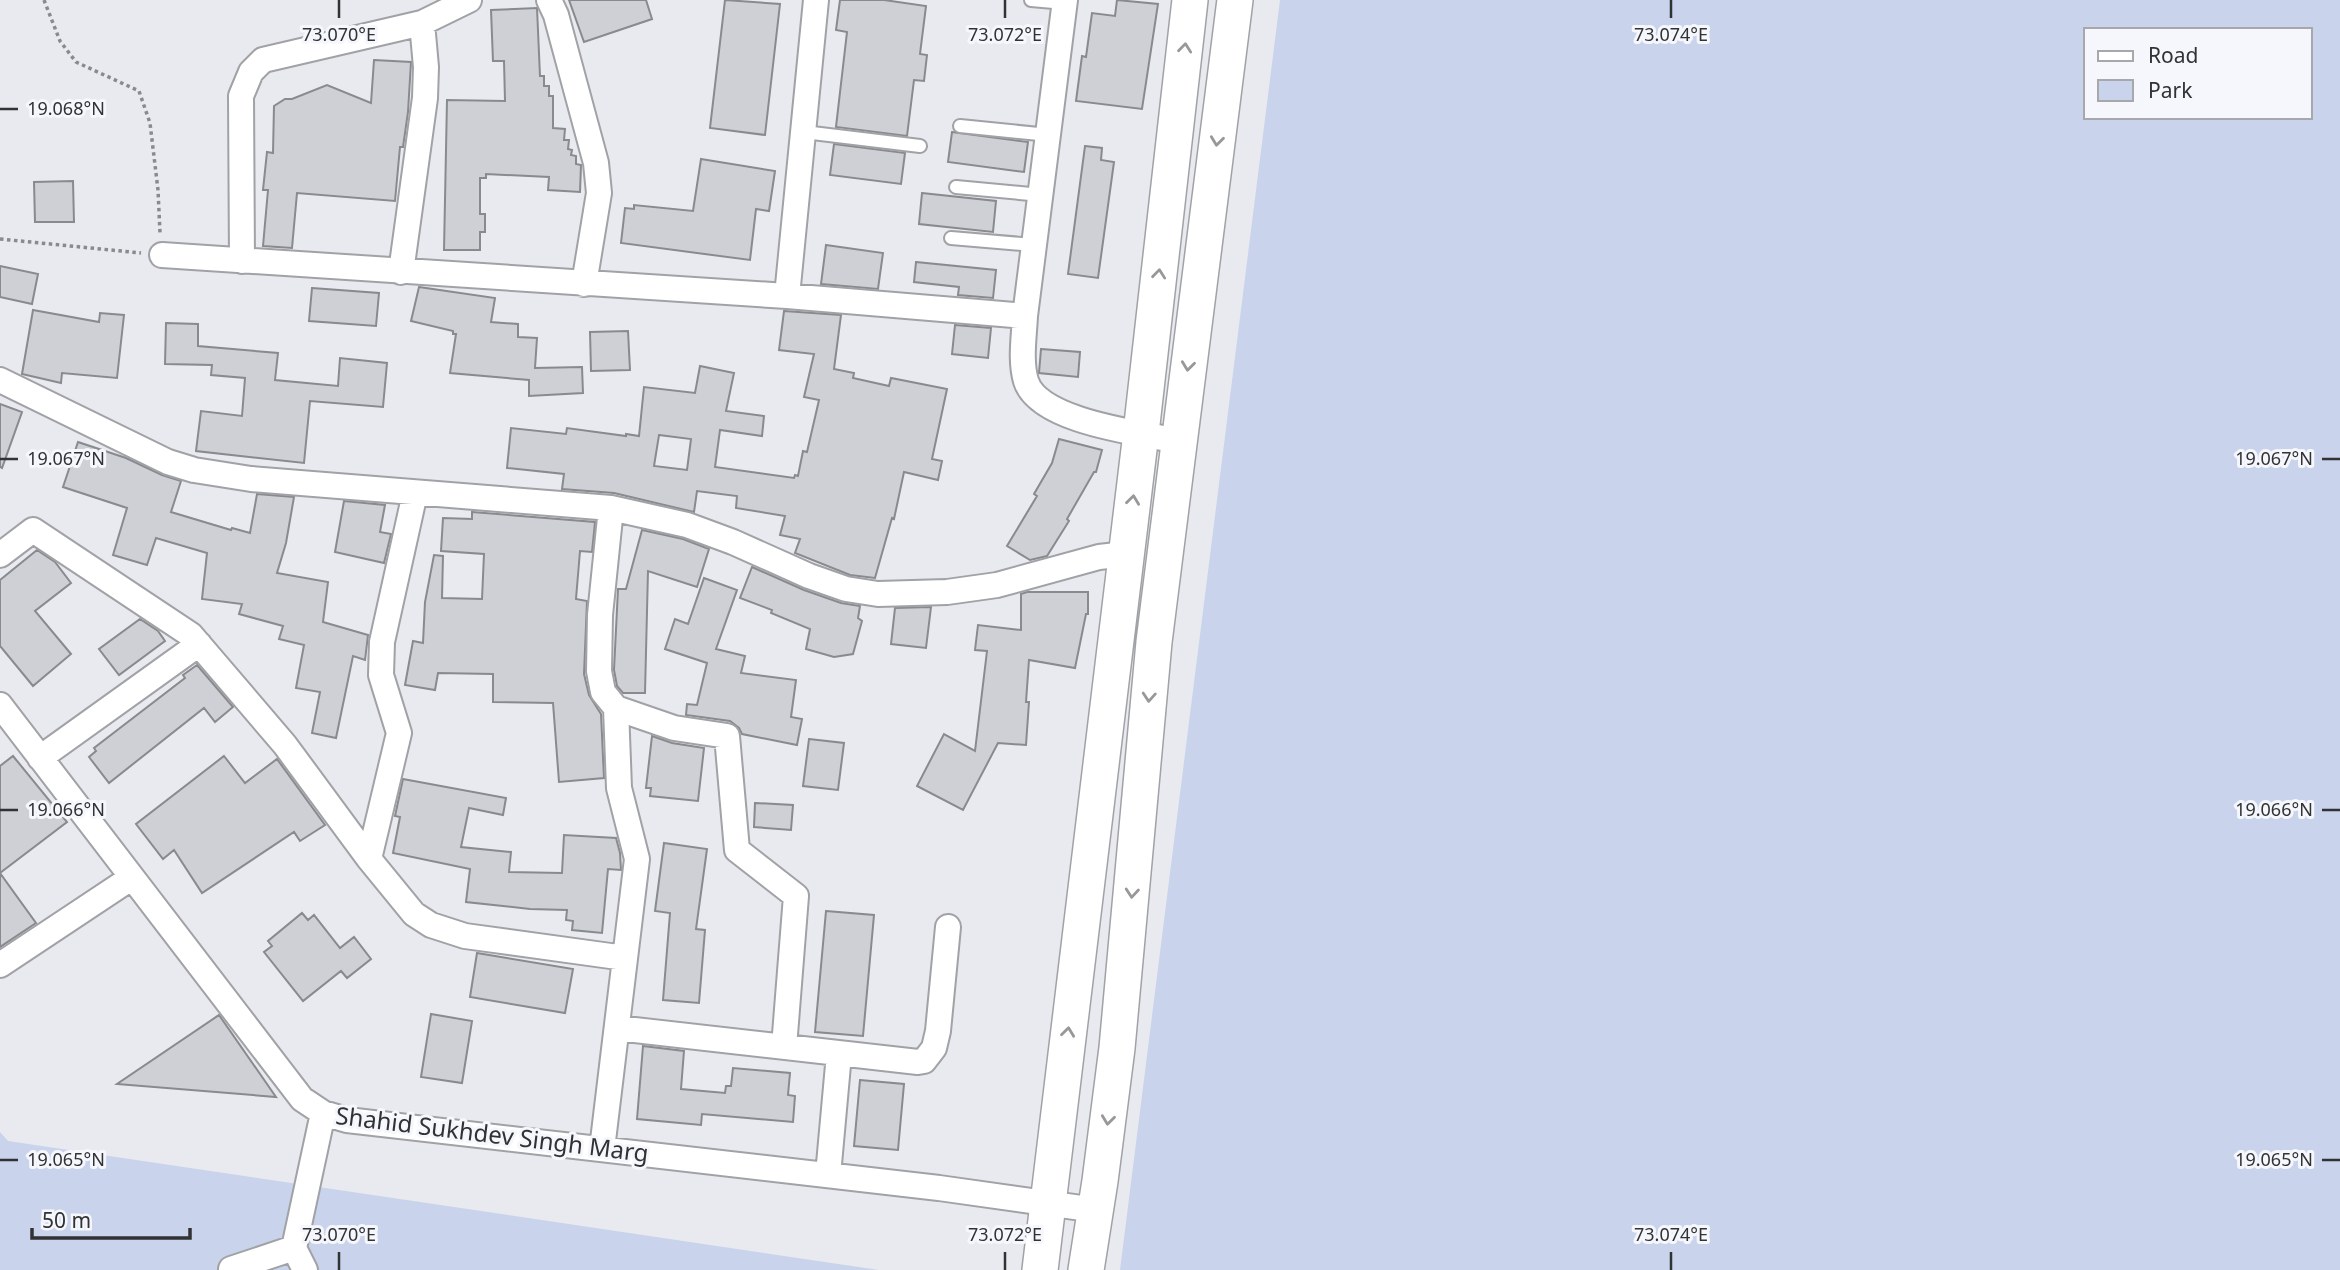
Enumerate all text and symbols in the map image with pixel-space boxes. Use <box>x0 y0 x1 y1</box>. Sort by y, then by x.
text: 73.070°E <box>302 22 376 46</box>
text: 73.072°E <box>968 22 1042 46</box>
text: 73.074°E <box>1634 22 1708 46</box>
legend <box>2084 28 2312 119</box>
text: Road <box>2148 41 2198 69</box>
one-way arrow <box>1177 42 1192 54</box>
text: Park <box>2148 76 2193 104</box>
text: 19.068°N <box>27 96 105 120</box>
one-way arrow <box>1209 135 1224 146</box>
one-way arrow <box>1151 269 1166 280</box>
one-way arrow <box>1181 360 1196 372</box>
text: 19.067°N <box>27 446 105 470</box>
text: 19.067°N <box>2235 446 2313 470</box>
one-way arrow <box>1125 495 1140 506</box>
one-way arrow <box>1142 692 1157 703</box>
text: 19.066°N <box>27 797 105 821</box>
text: 19.066°N <box>2235 797 2313 821</box>
one-way arrow <box>1125 888 1140 899</box>
one-way arrow <box>1061 1026 1076 1038</box>
street label: Shahid Sukhdev Singh Marg <box>334 1098 651 1169</box>
one-way arrow <box>1101 1114 1116 1125</box>
text: 19.065°N <box>27 1147 105 1171</box>
text: 19.065°N <box>2235 1147 2313 1171</box>
scale bar <box>32 1196 189 1240</box>
text: 50 m <box>42 1206 91 1234</box>
text: 73.070°E <box>302 1222 376 1246</box>
text: 73.072°E <box>968 1222 1042 1246</box>
text: 73.074°E <box>1634 1222 1708 1246</box>

